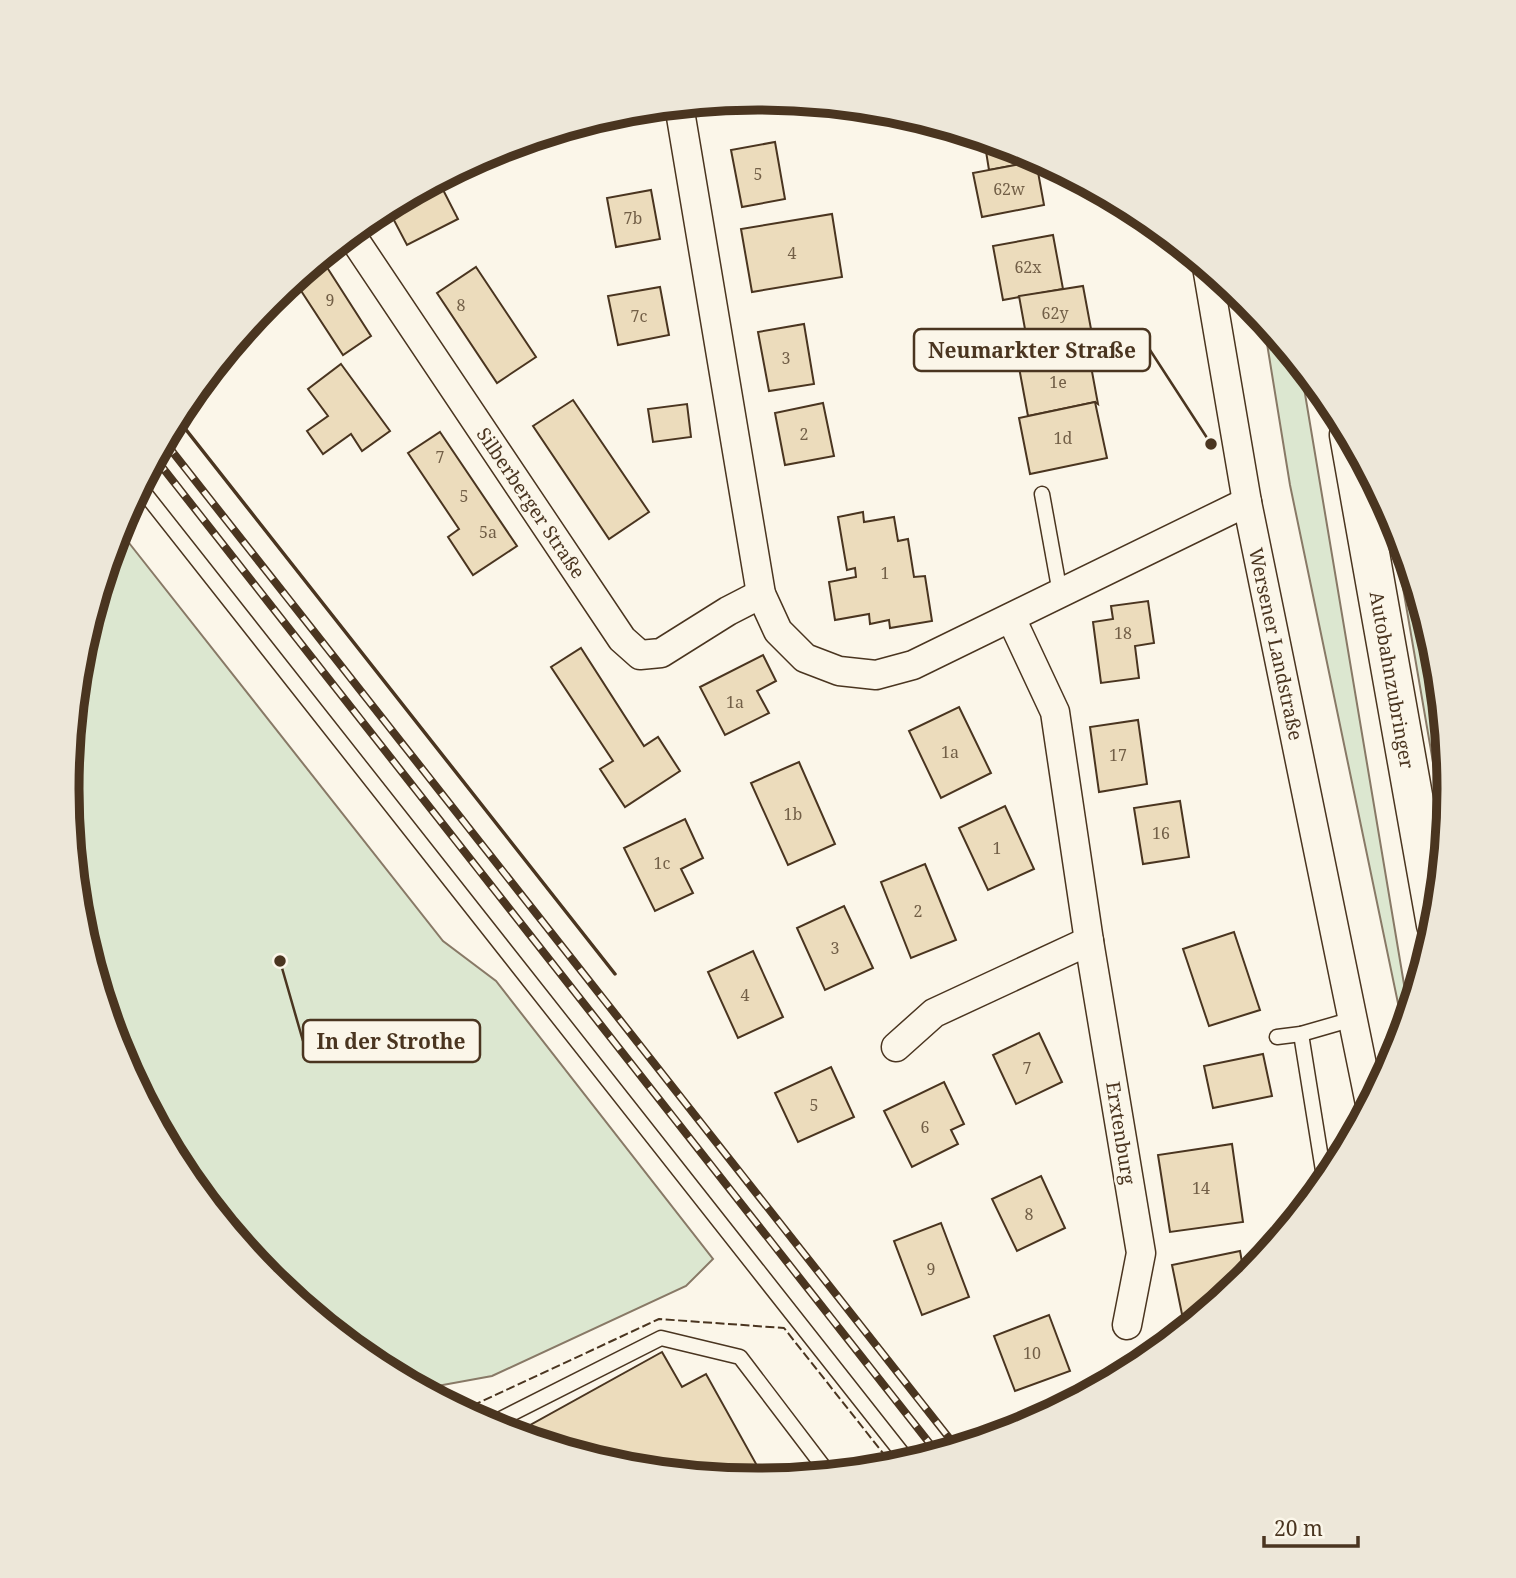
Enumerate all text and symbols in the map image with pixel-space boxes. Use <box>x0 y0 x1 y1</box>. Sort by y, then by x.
house number: 5 <box>754 163 762 185</box>
house number: 62w <box>993 178 1025 200</box>
house number: 7b <box>624 207 642 229</box>
house number: 4 <box>788 242 797 264</box>
house number: 62x <box>1014 256 1042 278</box>
house number: 9 <box>326 289 334 311</box>
house number: 8 <box>457 294 466 316</box>
house number: 62y <box>1042 302 1069 324</box>
house number: 7c <box>631 305 648 327</box>
callout: Neumarkter Straße <box>914 329 1150 371</box>
text: Neumarkter Straße <box>928 336 1136 364</box>
house number: 3 <box>782 347 791 369</box>
house number: 1e <box>1049 371 1067 393</box>
street label: Silberberger Straße <box>471 422 591 584</box>
house number: 2 <box>800 423 808 445</box>
house number: 1d <box>1054 427 1073 449</box>
house number: 7 <box>436 446 445 468</box>
house number: 5 <box>460 485 468 507</box>
house number: 5a <box>479 521 497 543</box>
street label: Wersener Landstraße <box>1243 545 1309 743</box>
house number: 1 <box>881 562 889 584</box>
street label: Autobahnzubringer <box>1364 589 1420 771</box>
house number: 18 <box>1114 622 1132 644</box>
house number: 1a <box>726 691 744 713</box>
house number: 1a <box>941 741 959 763</box>
house number: 17 <box>1109 744 1127 766</box>
house number: 1b <box>784 803 802 825</box>
house number: 16 <box>1152 822 1170 844</box>
house number: 1 <box>993 837 1001 859</box>
house number: 1c <box>654 852 671 874</box>
house number: 2 <box>914 900 922 922</box>
house number: 3 <box>831 937 840 959</box>
house number: 4 <box>741 984 750 1006</box>
callout: In der Strothe <box>303 1020 480 1062</box>
text: In der Strothe <box>316 1027 466 1055</box>
house number: 7 <box>1023 1057 1032 1079</box>
street label: Erxtenburg <box>1100 1080 1142 1186</box>
house number: 5 <box>810 1094 818 1116</box>
house number: 6 <box>921 1116 930 1138</box>
house number: 14 <box>1192 1177 1210 1199</box>
house number: 8 <box>1025 1203 1034 1225</box>
house number: 9 <box>927 1258 935 1280</box>
house number: 10 <box>1023 1342 1041 1364</box>
scale bar <box>1264 1504 1358 1548</box>
text: 20 m <box>1274 1514 1323 1542</box>

